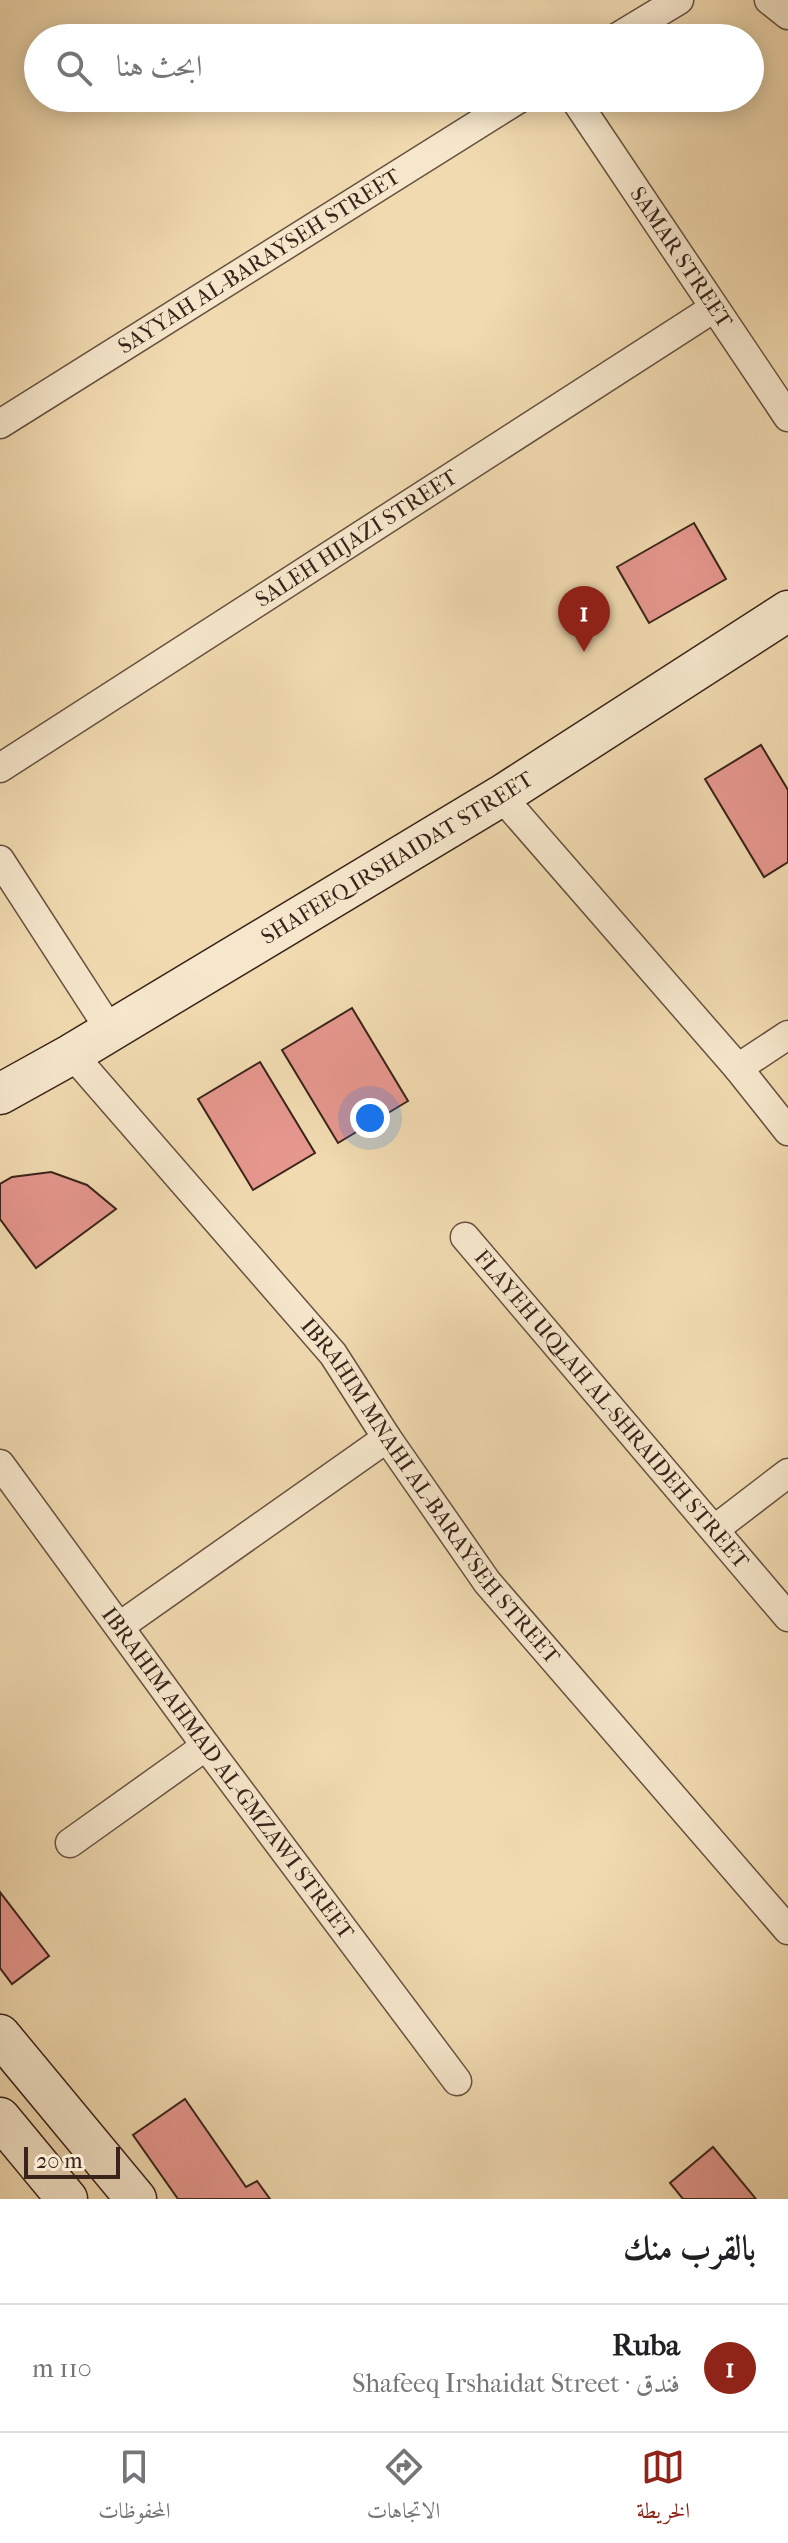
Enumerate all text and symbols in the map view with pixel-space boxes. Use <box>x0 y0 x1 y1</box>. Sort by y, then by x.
search box <box>24 24 764 112</box>
icon: search <box>52 46 96 90</box>
text: ابحث هنا <box>116 49 202 84</box>
street label: SAYYAH AL-BARAYSEH STREET <box>113 163 406 360</box>
street label: SAMAR STREET <box>624 182 738 334</box>
street label: SALEH HIJAZI STREET <box>251 463 463 613</box>
pin: 1 <box>558 586 610 652</box>
street label: SHAFEEQ IRSHAIDAT STREET <box>257 765 539 950</box>
your location <box>350 1098 390 1138</box>
street label: FLAYEH UQLAH AL-SHRAIDEH STREET <box>469 1245 755 1575</box>
street label: IBRAHIM MNAHI AL-BARAYSEH STREET <box>295 1313 566 1670</box>
street label: IBRAHIM AHMAD AL-GMZAWI STREET <box>96 1602 360 1945</box>
scale bar <box>24 2143 120 2179</box>
text: 20 m <box>36 2148 82 2174</box>
text: بالقرب منك <box>623 2228 756 2268</box>
text: Ruba <box>612 2328 680 2363</box>
text: 110 m <box>32 2353 92 2384</box>
text: 1 <box>725 2353 735 2384</box>
text: فندق · Shafeeq Irshaidat Street <box>352 2368 680 2399</box>
tab: المحفوظات <box>98 2445 171 2532</box>
tab: الاتجاهات <box>367 2445 440 2532</box>
tab: الخريطة <box>636 2445 690 2532</box>

